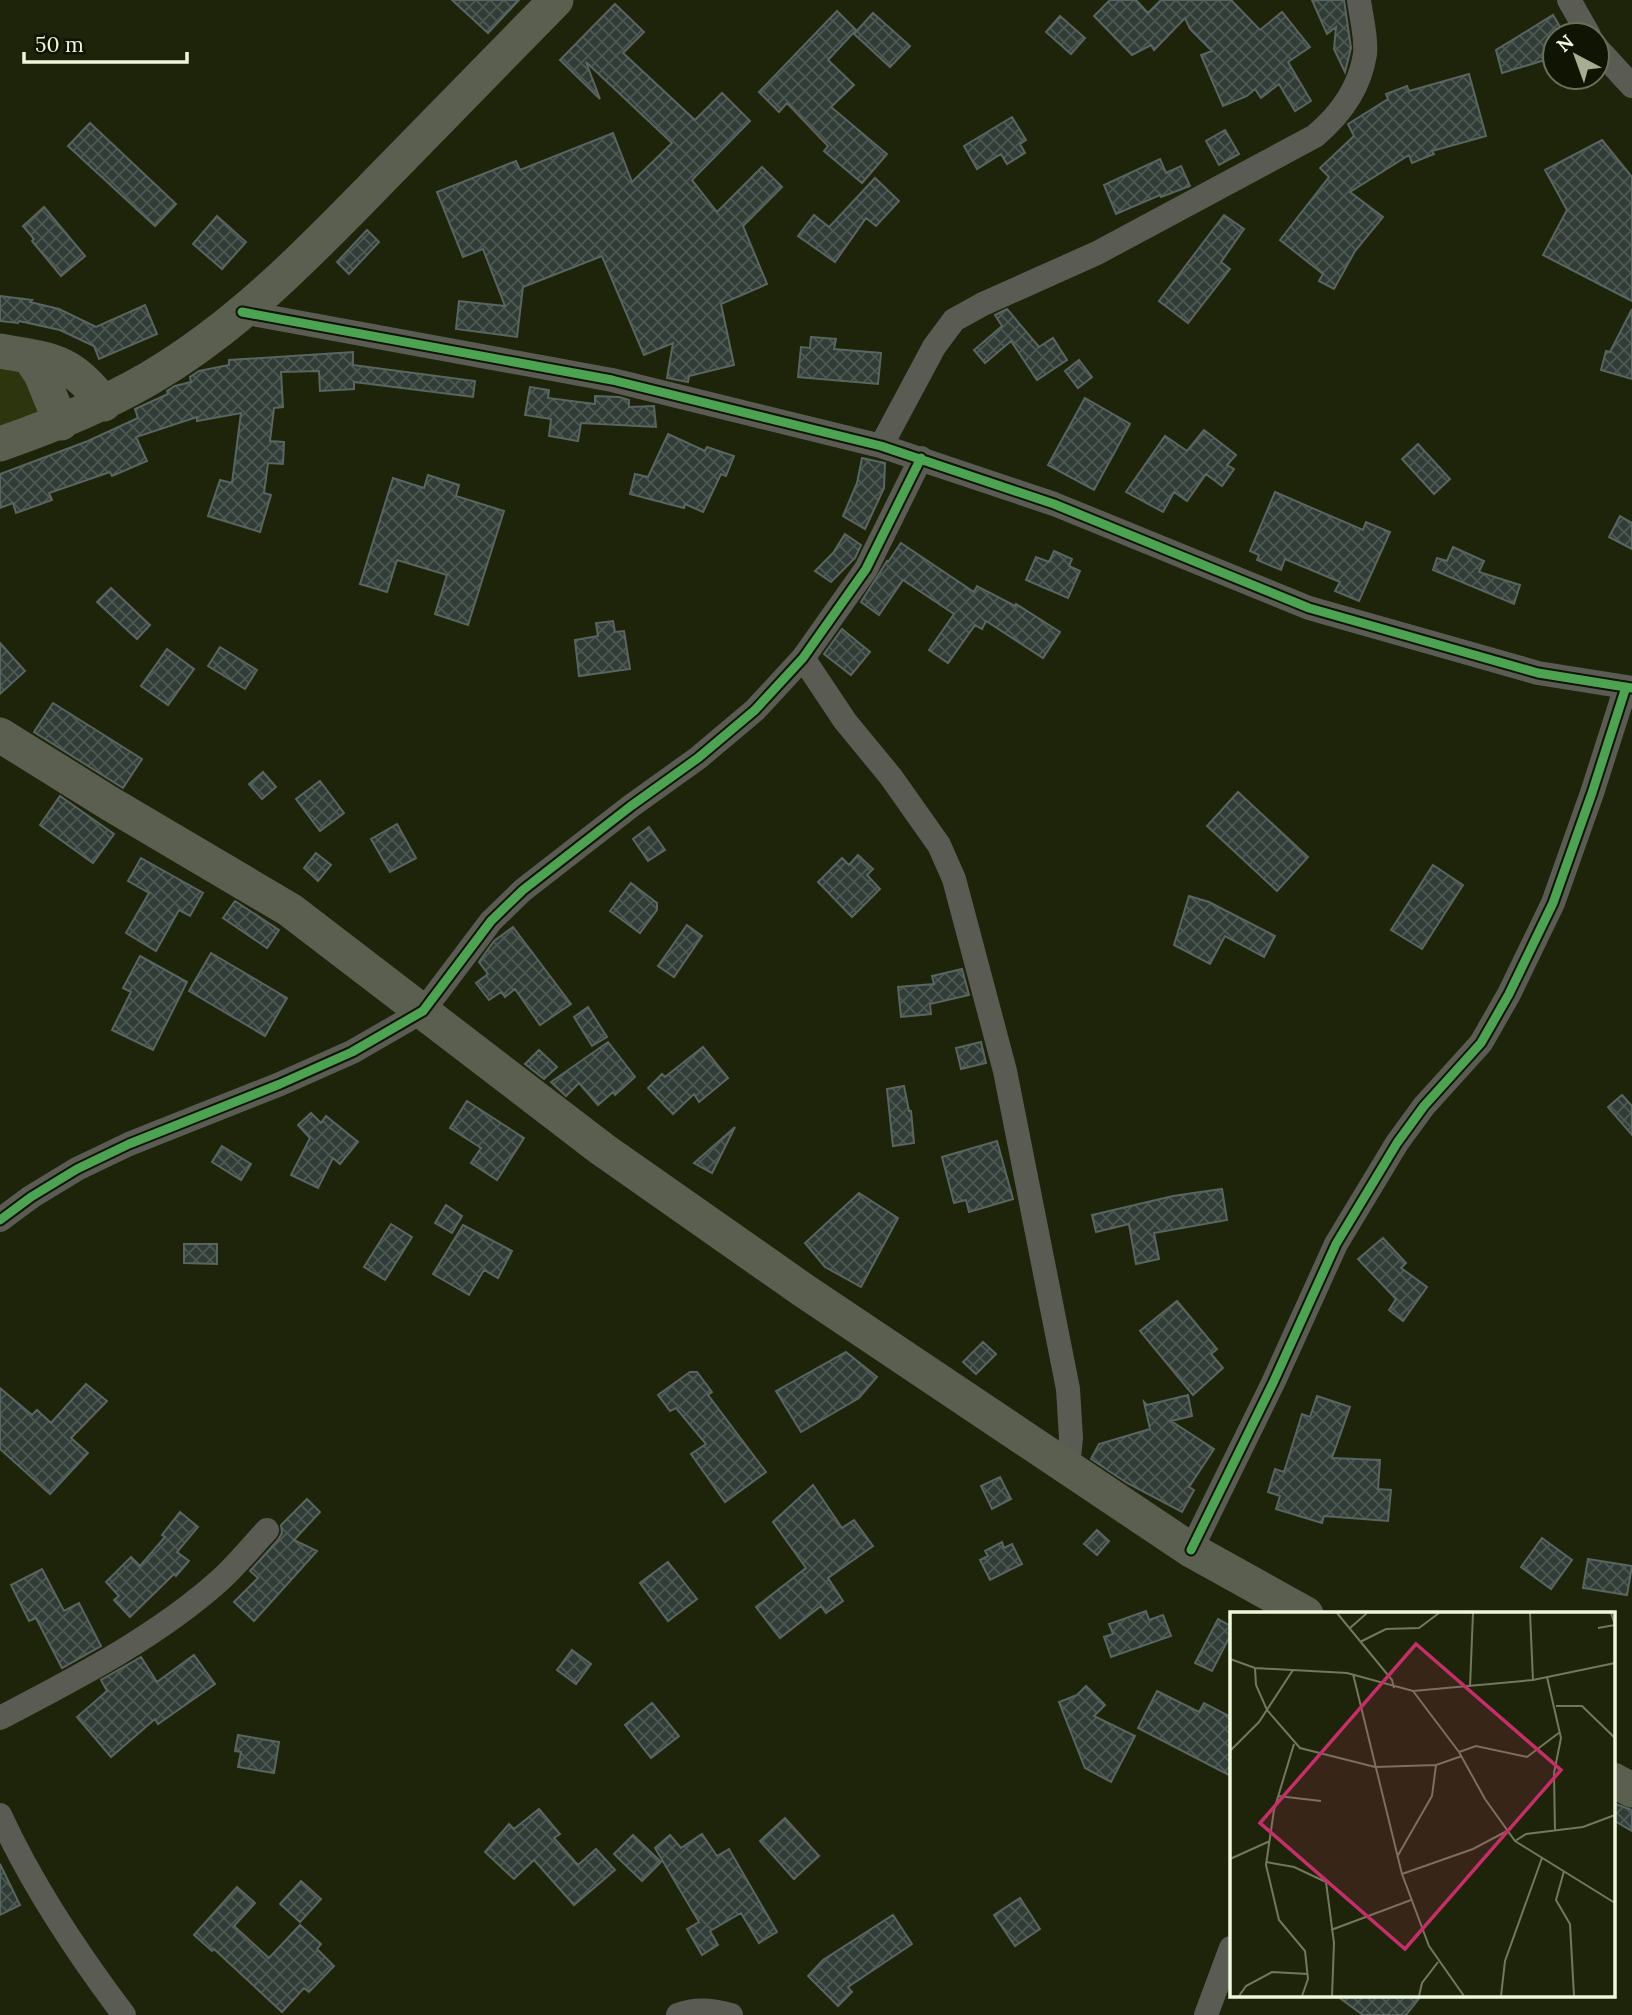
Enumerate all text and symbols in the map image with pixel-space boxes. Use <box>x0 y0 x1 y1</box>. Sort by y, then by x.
scale bar <box>24 21 187 65</box>
north arrow <box>1541 21 1611 91</box>
text: N <box>1551 29 1578 57</box>
text: 50 m <box>35 31 84 58</box>
inset map <box>1230 1612 1614 1997</box>

